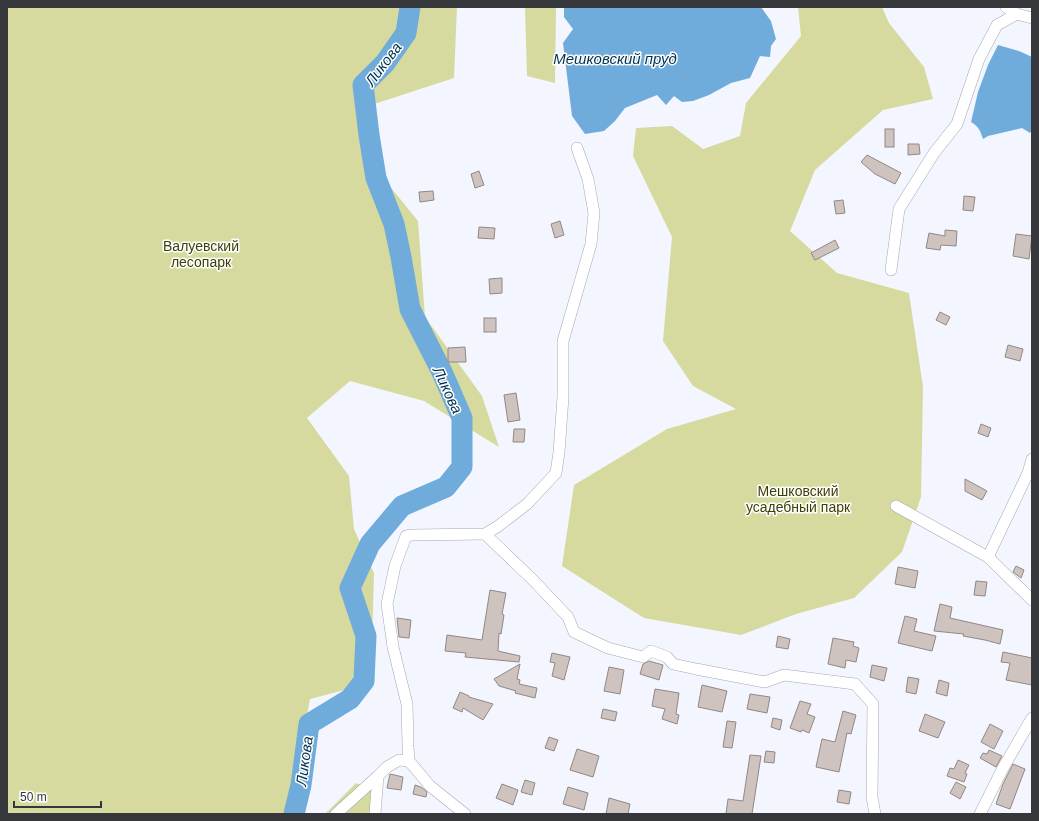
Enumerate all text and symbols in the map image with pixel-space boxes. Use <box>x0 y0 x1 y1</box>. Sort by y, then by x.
water label: Ликова <box>361 39 405 90</box>
water label: Мешковский пруд <box>553 50 677 67</box>
park label: Валуевский лесопарк <box>163 238 239 270</box>
water label: Ликова <box>429 363 466 416</box>
park label: Мешковский усадебный парк <box>746 483 851 515</box>
water label: Ликова <box>292 735 316 788</box>
scale bar <box>14 783 101 809</box>
text: 50 m <box>20 790 47 804</box>

